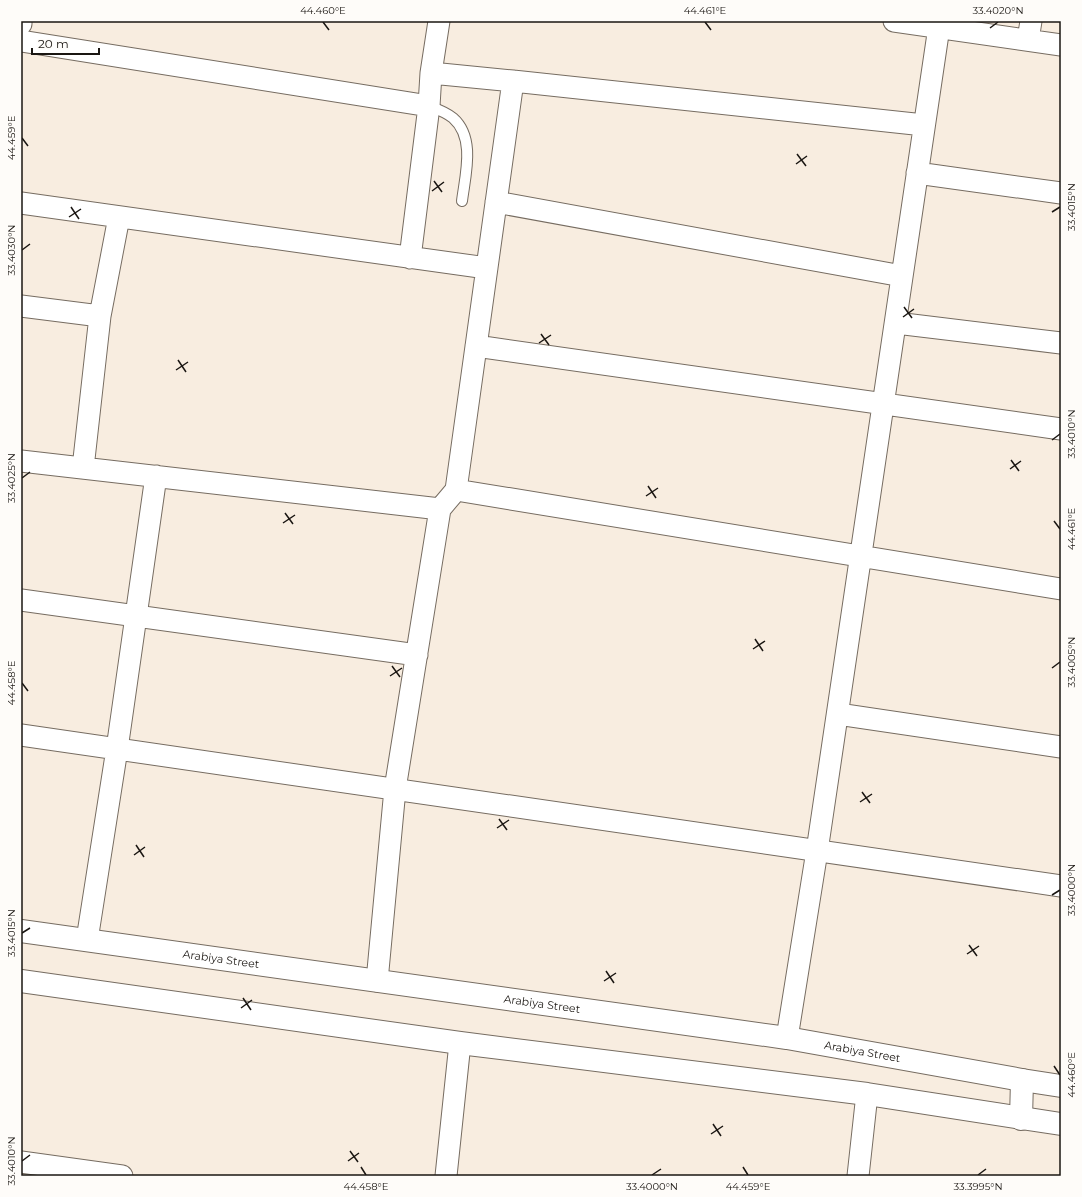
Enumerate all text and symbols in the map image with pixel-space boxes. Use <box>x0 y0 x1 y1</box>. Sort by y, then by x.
text: 44.460°E <box>300 4 346 17</box>
text: 44.461°E <box>684 4 727 17</box>
text: 33.4020°N <box>972 4 1024 17</box>
scale bar <box>32 30 99 56</box>
text: 20 m <box>38 36 69 51</box>
text: 44.459°E <box>5 115 18 160</box>
text: 33.4015°N <box>1065 183 1078 231</box>
text: 33.4030°N <box>5 225 18 275</box>
text: 33.4010°N <box>1065 409 1078 459</box>
text: 33.4025°N <box>5 453 18 503</box>
text: 44.461°E <box>1065 507 1078 550</box>
text: 33.4005°N <box>1065 637 1078 687</box>
text: 44.458°E <box>5 660 18 705</box>
text: 33.4000°N <box>1065 864 1078 916</box>
text: 33.4015°N <box>5 909 18 957</box>
street label: Arabiya Street <box>182 947 261 971</box>
street label: Arabiya Street <box>503 991 582 1016</box>
street label: Arabiya Street <box>823 1038 902 1065</box>
text: 44.460°E <box>1065 1052 1078 1098</box>
text: 33.4010°N <box>5 1136 18 1186</box>
text: 44.458°E <box>344 1180 389 1193</box>
text: 33.4000°N <box>626 1180 678 1193</box>
text: 44.459°E <box>726 1180 771 1193</box>
text: 33.3995°N <box>953 1180 1003 1193</box>

